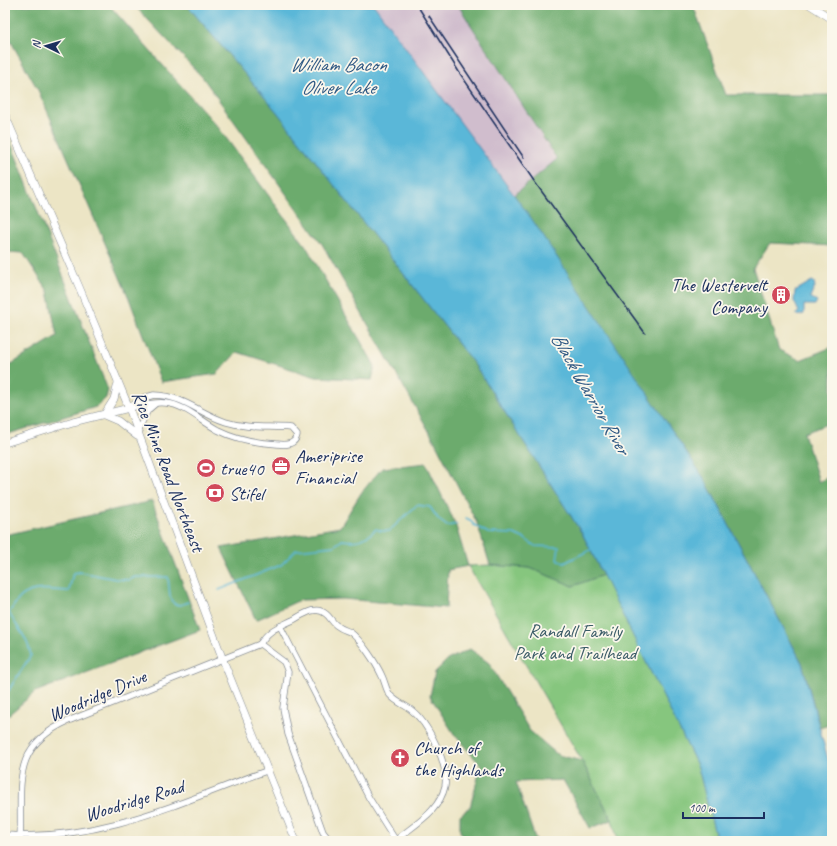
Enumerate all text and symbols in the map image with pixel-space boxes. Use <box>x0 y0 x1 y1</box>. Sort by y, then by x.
north arrow <box>26 26 66 66</box>
text: N <box>29 39 43 49</box>
water label: William Bacon Oliver Lake <box>290 52 388 100</box>
place label: The Westervelt Company <box>671 273 769 319</box>
building icon: The Westervelt Company <box>770 284 792 306</box>
water label: Black Warrior River <box>546 328 637 461</box>
street label: Rice Mine Road Northeast <box>126 388 210 557</box>
place label: Ameriprise Financial <box>295 444 364 490</box>
office icon: Ameriprise Financial <box>270 455 292 477</box>
sports icon: true40 <box>195 457 217 479</box>
place label: true40 <box>220 457 265 481</box>
bank icon: Stifel <box>204 482 226 504</box>
place label: Stifel <box>229 482 267 506</box>
park label: Randall Family Park and Trailhead <box>514 619 640 665</box>
street label: Woodridge Drive <box>45 664 152 727</box>
place label: Church of the Highlands <box>414 736 505 782</box>
church icon: Church of the Highlands <box>389 747 411 769</box>
street label: Woodridge Road <box>82 774 190 827</box>
scale bar <box>683 794 764 820</box>
text: 100 m <box>689 800 716 816</box>

